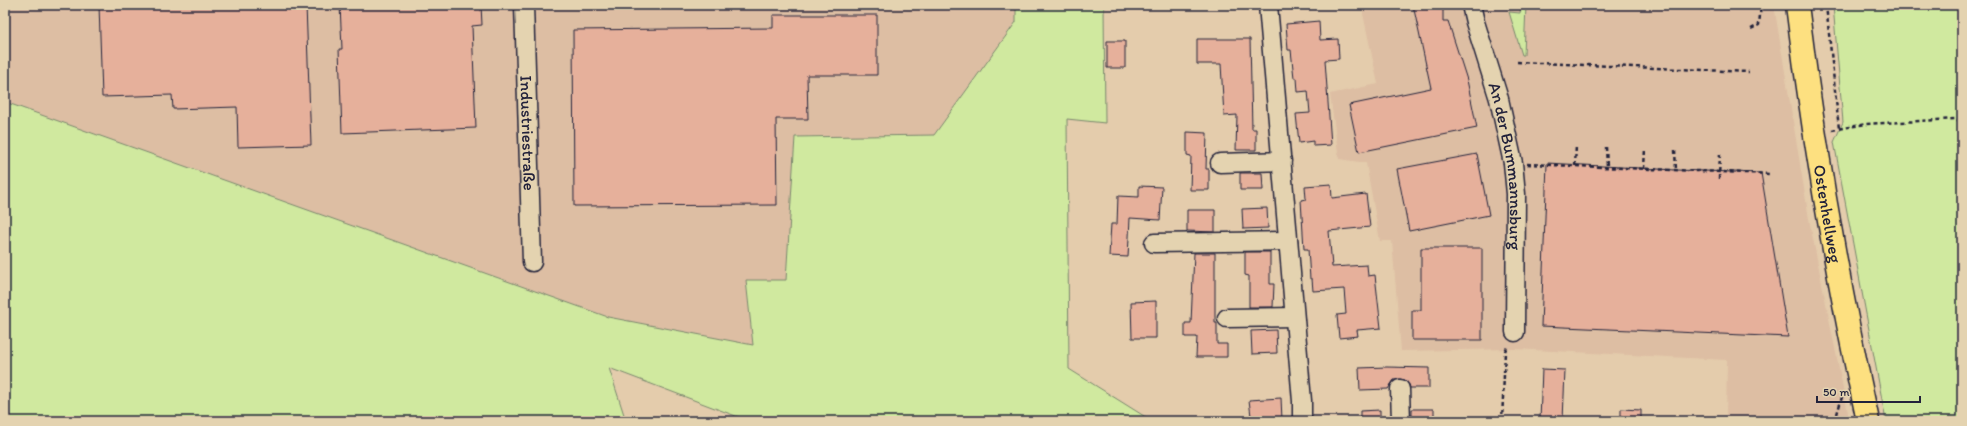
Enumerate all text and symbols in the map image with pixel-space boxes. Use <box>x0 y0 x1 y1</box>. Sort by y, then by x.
street label: Industriestraße <box>516 75 540 191</box>
street label: An der Bummannsburg <box>1484 80 1526 251</box>
street label: Ostenhellweg <box>1810 163 1846 265</box>
scale bar <box>1817 378 1920 404</box>
text: 50 m <box>1823 385 1849 399</box>

